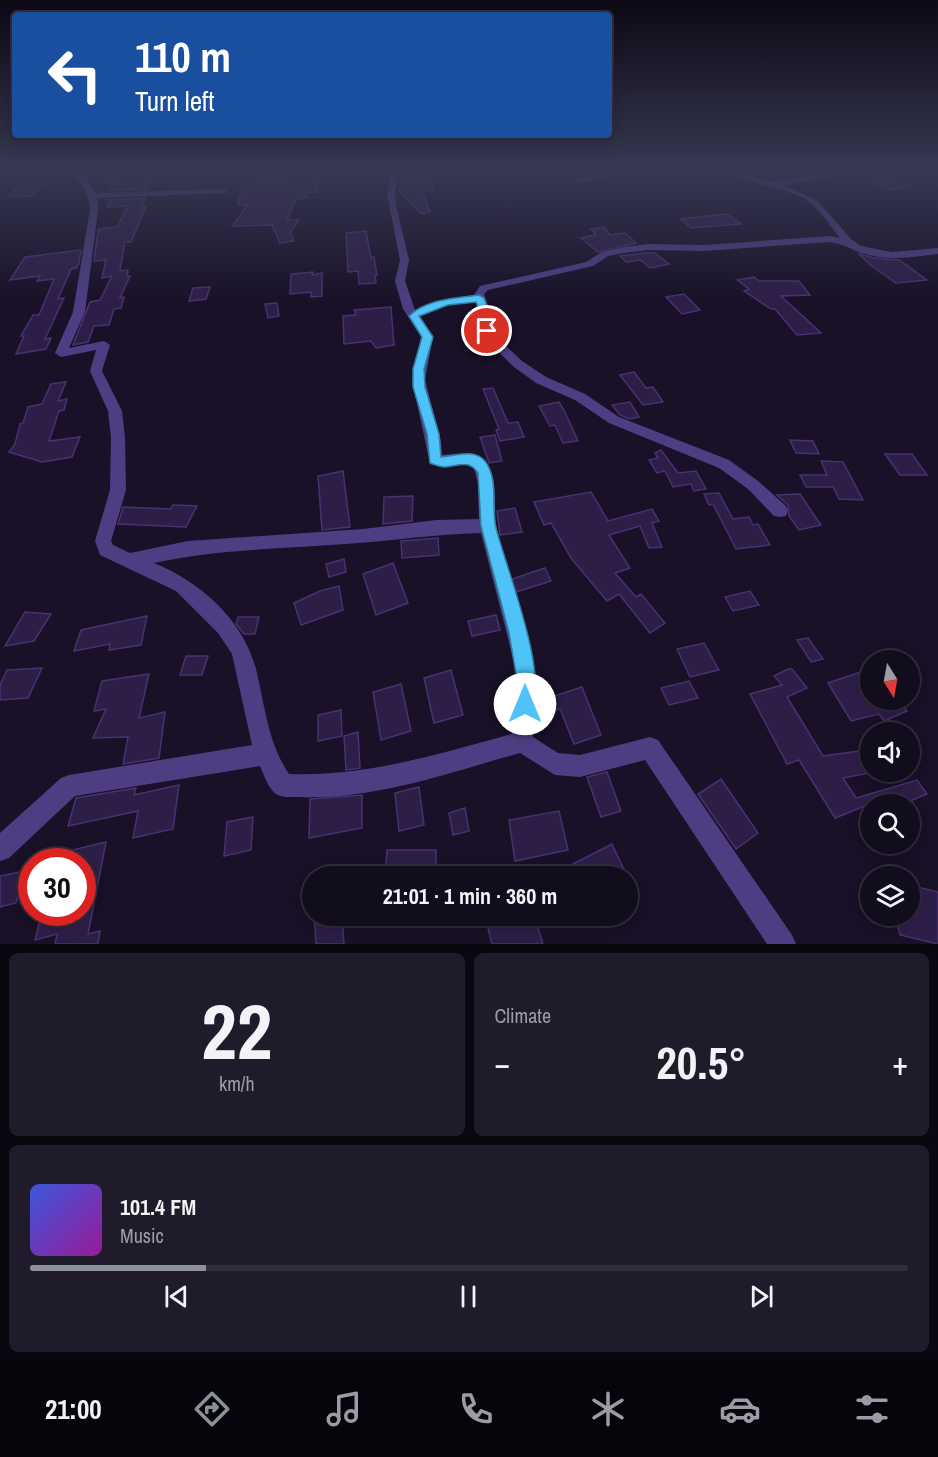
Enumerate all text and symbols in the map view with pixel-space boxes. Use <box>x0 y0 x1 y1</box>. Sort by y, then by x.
text: 110 m <box>135 29 231 85</box>
icon: left <box>36 36 114 114</box>
text: Turn left <box>135 83 214 119</box>
pin <box>461 305 512 356</box>
icon: arrive <box>470 314 503 347</box>
north arrow <box>860 650 920 710</box>
map controls <box>860 650 920 926</box>
position arrow <box>493 672 557 736</box>
button: sound <box>860 722 920 782</box>
button: search <box>860 794 920 854</box>
speed limit sign: 30 <box>18 848 96 926</box>
button: layers <box>860 866 920 926</box>
text: 21:01 · 1 min · 360 m <box>383 881 557 911</box>
text: 22 <box>201 978 272 1083</box>
text: Climate <box>495 1002 551 1029</box>
text: 20.5° <box>656 1032 746 1093</box>
text: − <box>495 1041 510 1085</box>
text: + <box>892 1041 908 1085</box>
text: km/h <box>219 1070 255 1097</box>
text: 101.4 FM <box>120 1192 196 1222</box>
text: Music <box>120 1222 164 1249</box>
icon: previous <box>160 1280 193 1313</box>
icon: pause <box>452 1280 485 1313</box>
icon: next <box>745 1280 778 1313</box>
icon: directions <box>191 1388 233 1430</box>
icon: music <box>323 1388 365 1430</box>
icon: phone <box>455 1388 497 1430</box>
icon: climate <box>587 1388 629 1430</box>
icon: car <box>719 1388 761 1430</box>
icon: filters <box>851 1388 893 1430</box>
text: 21:00 <box>45 1391 102 1427</box>

